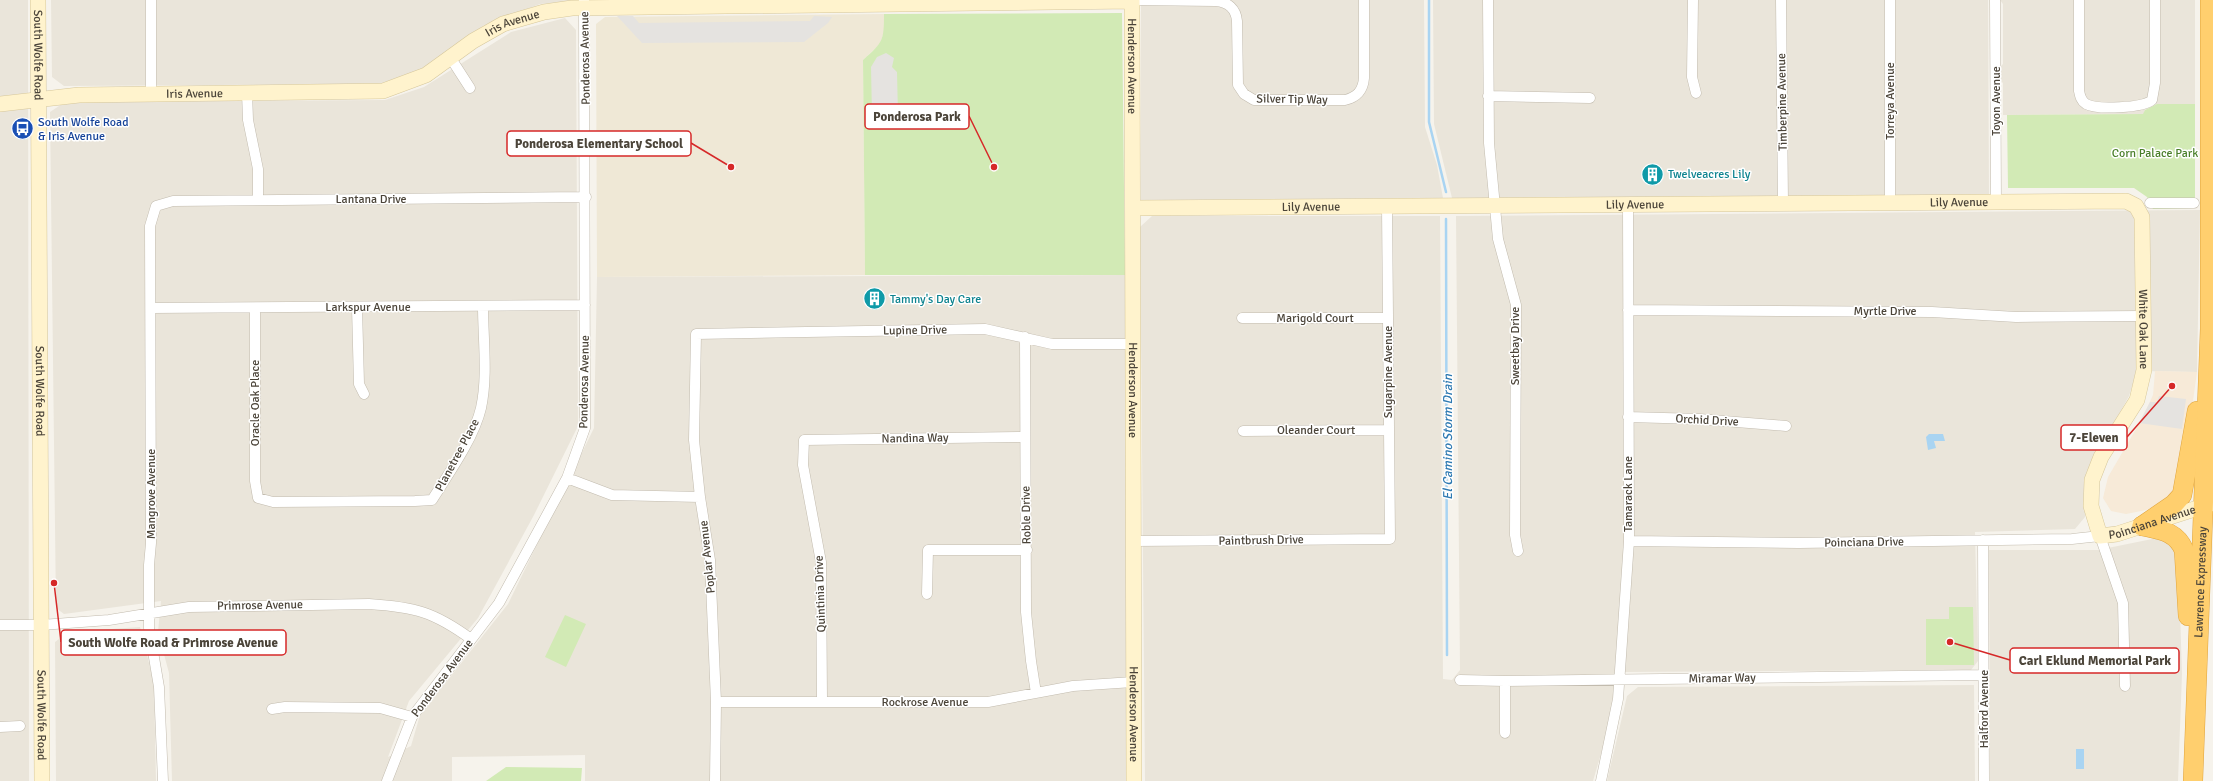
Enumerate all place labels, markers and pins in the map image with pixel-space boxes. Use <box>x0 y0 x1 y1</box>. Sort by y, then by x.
callout: Ponderosa Park <box>865 104 969 129</box>
place label: South Wolfe Road & Iris Avenue <box>38 115 129 144</box>
bus stop icon: South Wolfe Road & Iris Avenue <box>10 116 36 142</box>
callout: Ponderosa Elementary School <box>507 131 691 156</box>
building icon: Twelveacres Lily <box>1640 161 1666 187</box>
place label: Twelveacres Lily <box>1668 167 1751 182</box>
building icon: Tammy's Day Care <box>862 286 888 312</box>
place label: Tammy's Day Care <box>890 292 981 307</box>
callout: 7-Eleven <box>2061 425 2127 450</box>
callout: South Wolfe Road & Primrose Avenue <box>61 630 286 655</box>
callout: Carl Eklund Memorial Park <box>2010 648 2179 673</box>

